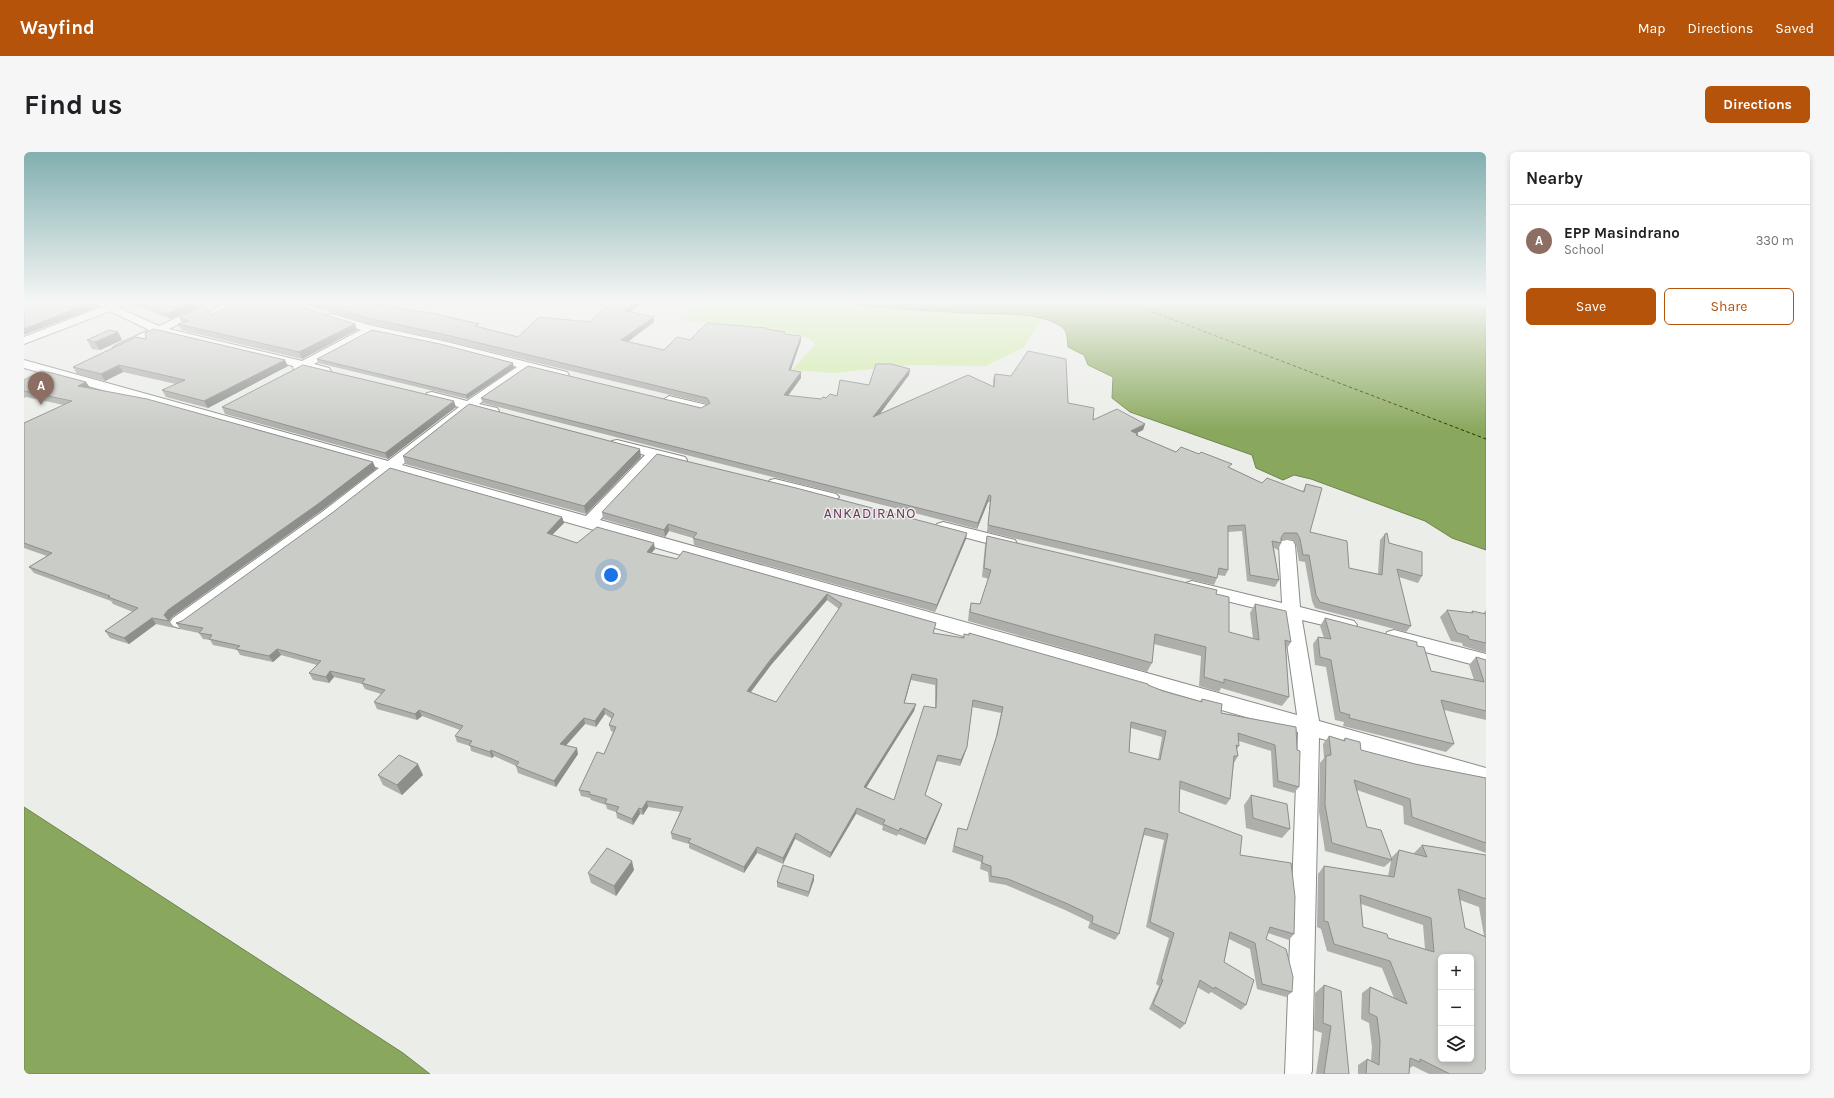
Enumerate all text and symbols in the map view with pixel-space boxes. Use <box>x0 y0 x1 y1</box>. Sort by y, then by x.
text: Wayfind <box>20 17 95 39</box>
text: Map <box>1638 20 1666 37</box>
text: Directions <box>1688 20 1753 37</box>
text: Saved <box>1775 20 1814 37</box>
button: Directions <box>1705 86 1810 123</box>
text: Find us <box>24 88 123 121</box>
text: Nearby <box>1526 168 1583 188</box>
text: EPP Masindrano <box>1564 224 1680 242</box>
text: A <box>1535 233 1543 248</box>
text: 330 m <box>1756 233 1794 248</box>
text: School <box>1564 242 1604 257</box>
button: Save <box>1526 288 1656 325</box>
button: Share <box>1664 288 1794 325</box>
pin: A <box>28 372 54 405</box>
district label: ANKADIRANO <box>824 505 916 522</box>
your location <box>601 565 621 585</box>
map controls <box>1438 954 1474 1062</box>
button: + <box>1438 954 1474 990</box>
button: − <box>1438 990 1474 1026</box>
button: layers <box>1438 1026 1474 1062</box>

